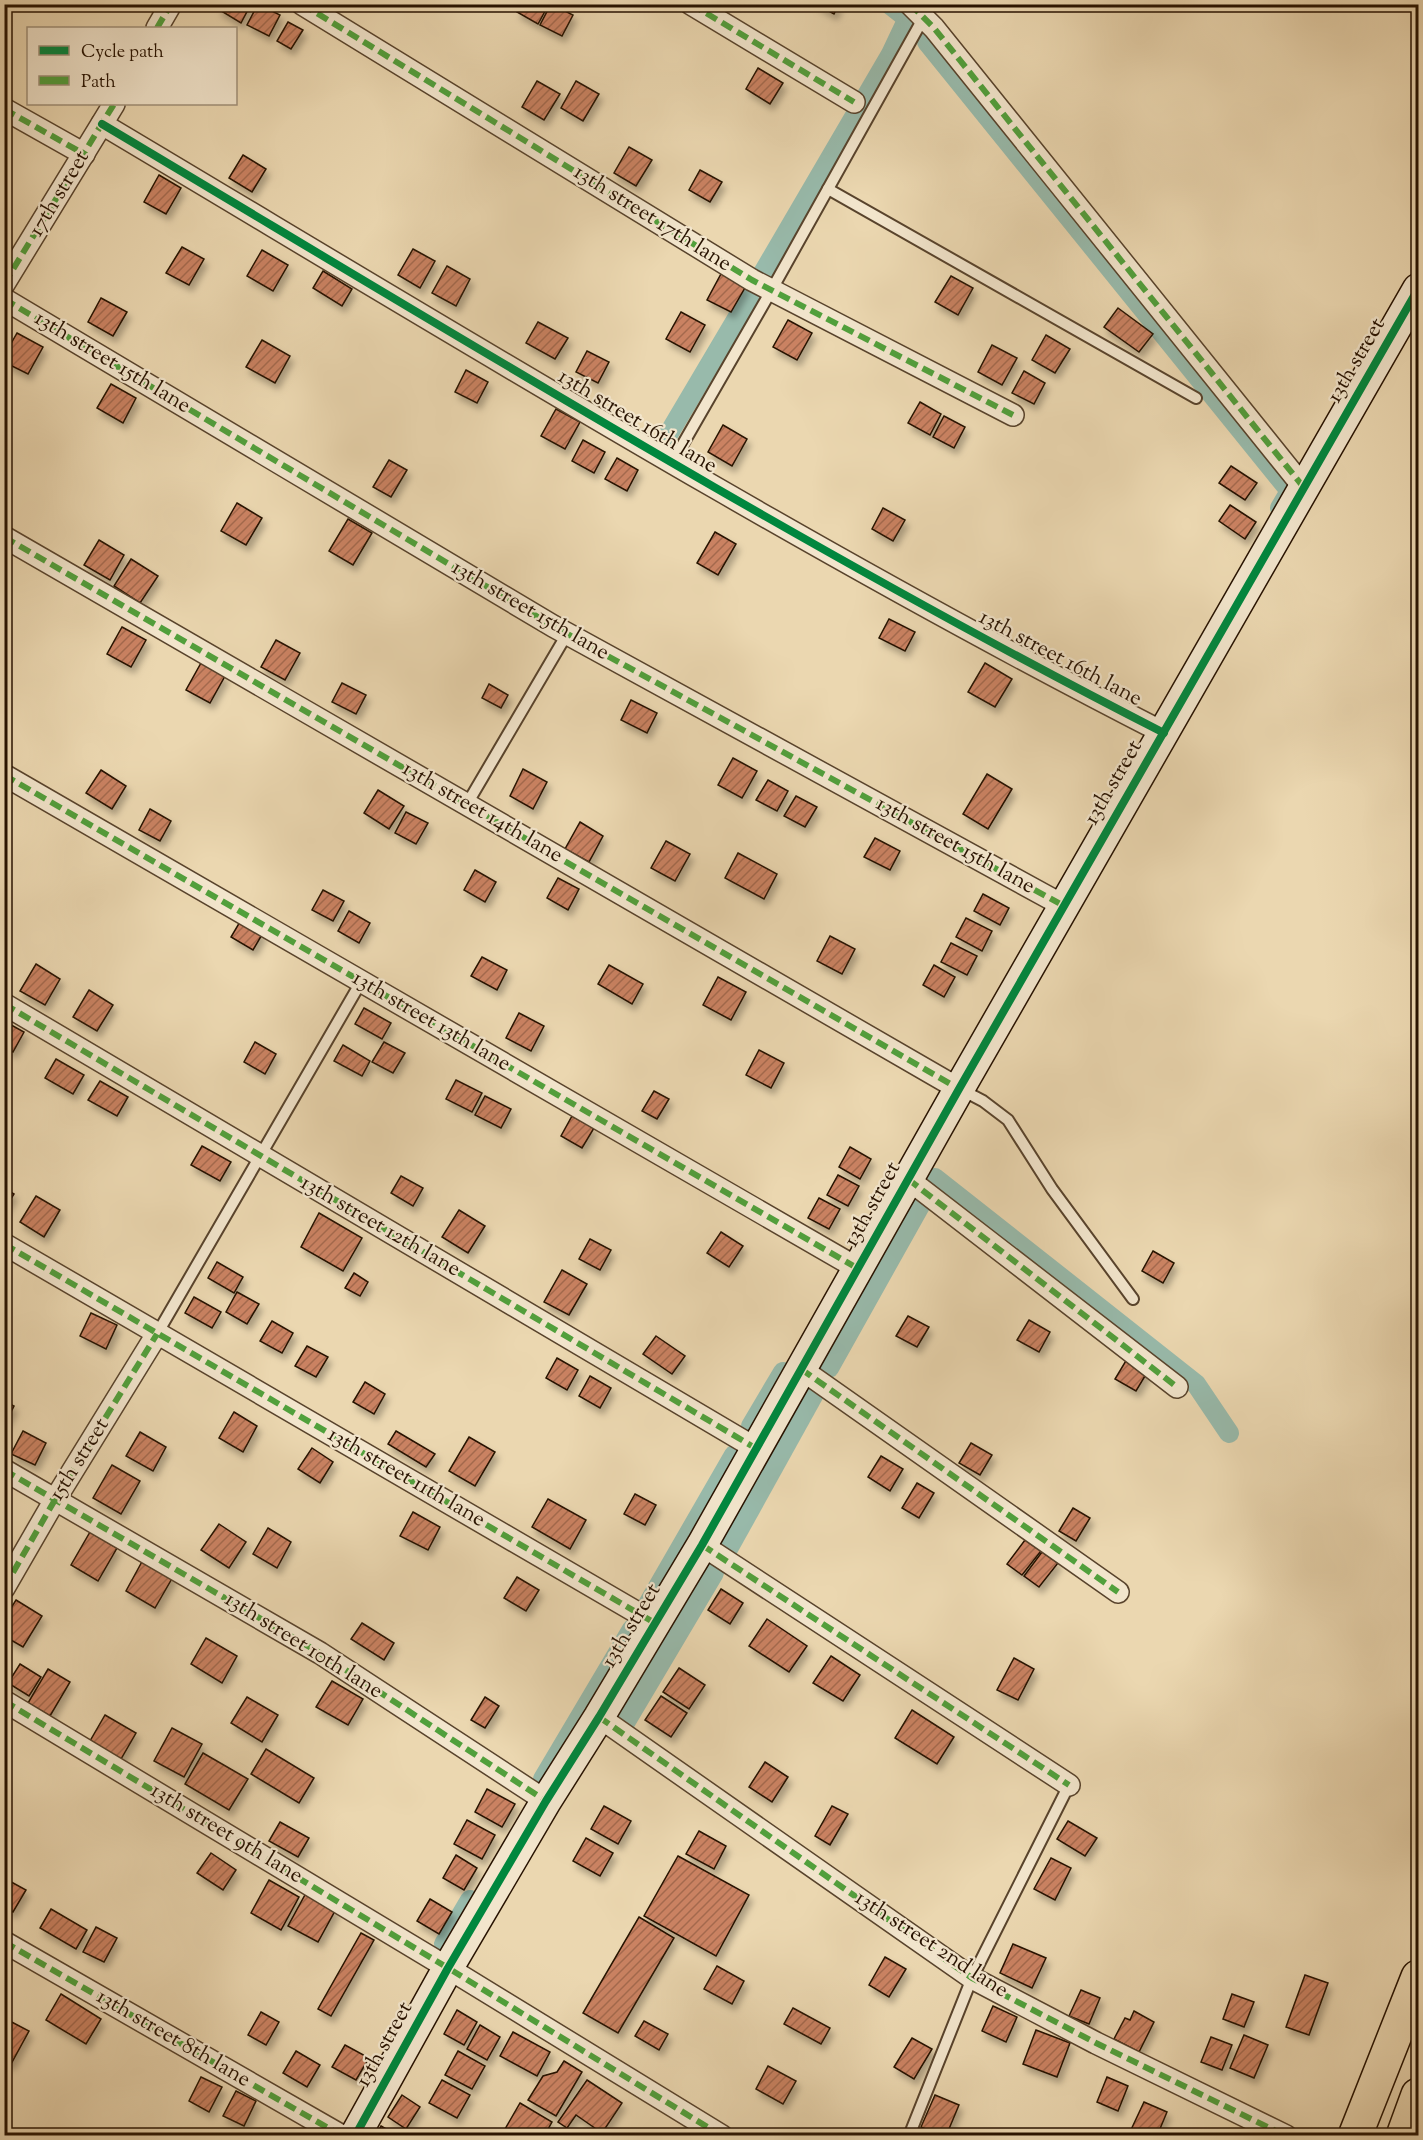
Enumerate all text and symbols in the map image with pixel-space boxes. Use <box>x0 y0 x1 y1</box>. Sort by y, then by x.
legend <box>27 27 237 105</box>
text: Cycle path <box>81 40 164 66</box>
text: Path <box>81 70 116 96</box>
street label: 17th street <box>22 144 99 243</box>
street label: 13th street 17th lane <box>567 157 737 281</box>
street label: 13th street 15th lane <box>28 304 196 422</box>
street label: 13th street <box>1320 312 1395 410</box>
street label: 13th street 16th lane <box>551 362 723 482</box>
street label: 13th street 15th lane <box>445 553 615 669</box>
street label: 13th street 16th lane <box>973 602 1147 716</box>
street label: 13th street <box>1077 734 1152 832</box>
street label: 13th street 14th lane <box>396 754 568 872</box>
street label: 13th street 15th lane <box>870 789 1040 903</box>
street label: 13th street 13th lane <box>346 963 516 1081</box>
street label: 13th street <box>836 1156 910 1254</box>
street label: 13th street 12th lane <box>294 1168 466 1286</box>
street label: 15th street <box>42 1412 118 1508</box>
street label: 13th street 11th lane <box>321 1420 491 1536</box>
street label: 13th street <box>594 1577 670 1674</box>
street label: 13th street 10th lane <box>218 1584 388 1708</box>
street label: 13th street 9th lane <box>143 1776 309 1892</box>
street label: 13th street 2nd lane <box>848 1883 1014 2007</box>
street label: 13th street 8th lane <box>90 1982 256 2096</box>
street label: 13th street <box>348 1996 422 2094</box>

